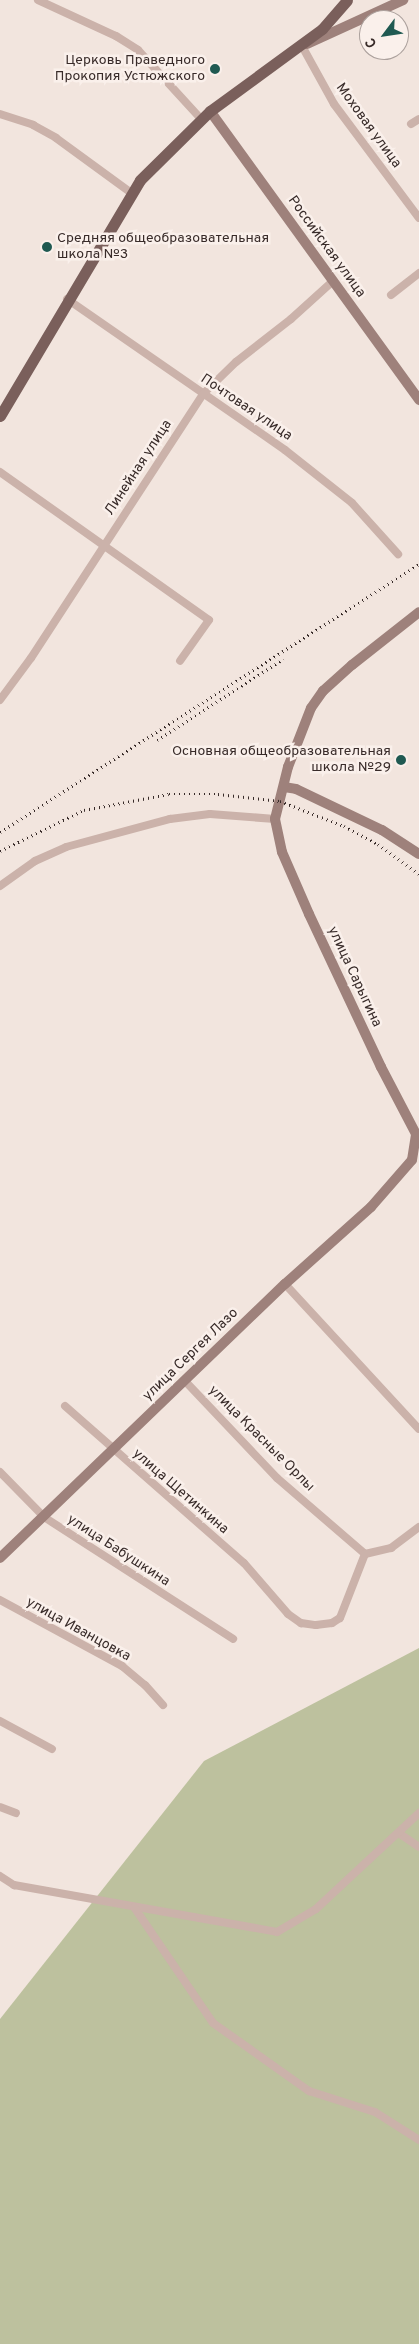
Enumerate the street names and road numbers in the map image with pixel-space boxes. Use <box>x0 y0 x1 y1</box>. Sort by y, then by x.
street label: Моховая улица <box>332 80 404 172</box>
street label: Российская улица <box>284 193 368 301</box>
street label: Почтовая улица <box>197 371 295 445</box>
street label: Линейная улица <box>102 417 176 519</box>
street label: улица Сарыгина <box>323 924 385 1030</box>
street label: улица Сергея Лазо <box>140 1305 242 1405</box>
street label: улица Красные Орлы <box>204 1382 318 1496</box>
street label: улица Щетинкина <box>129 1446 231 1538</box>
street label: улица Бабушкина <box>63 1512 173 1590</box>
street label: улица Иванцовка <box>23 1594 133 1666</box>

